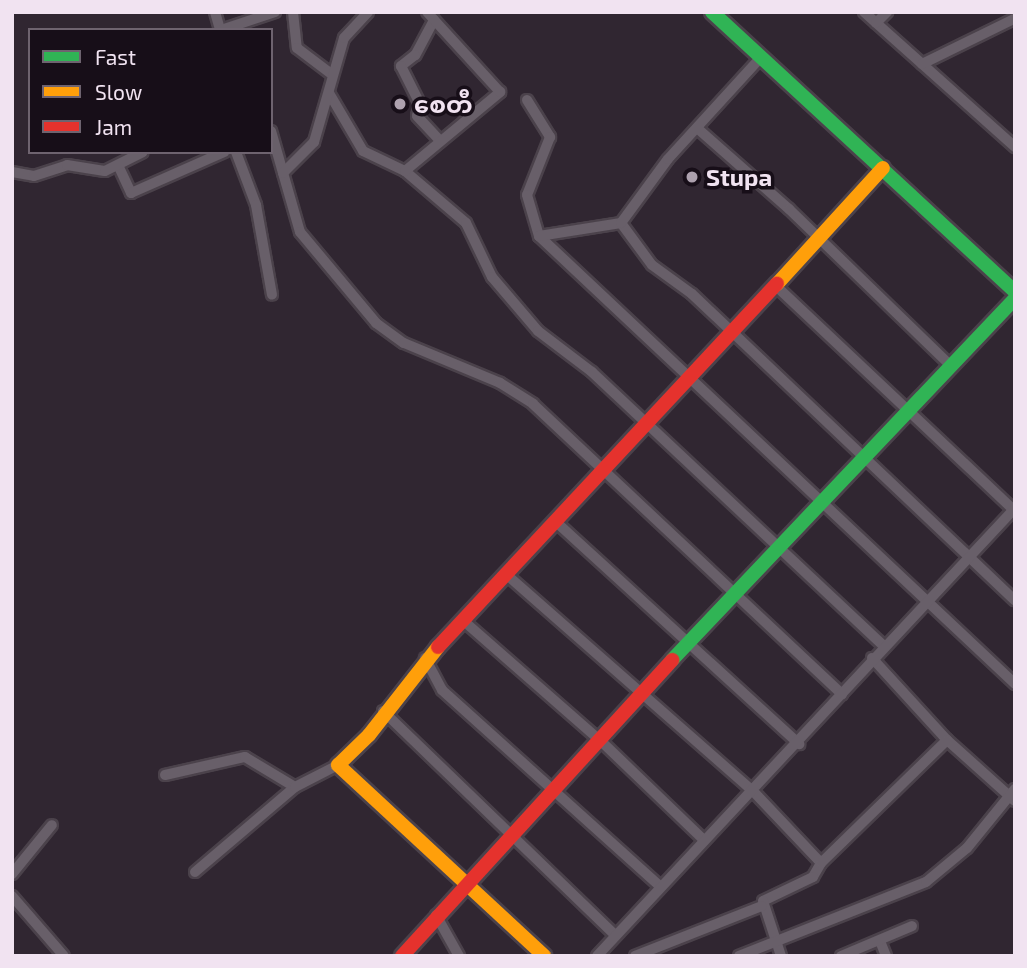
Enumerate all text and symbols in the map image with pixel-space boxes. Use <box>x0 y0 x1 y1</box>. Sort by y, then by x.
legend <box>28 28 273 154</box>
text: Fast <box>95 44 136 69</box>
text: Slow <box>95 79 142 104</box>
place label: စေတီ <box>414 90 473 118</box>
marker: စေတီ <box>392 96 408 112</box>
text: Jam <box>95 114 132 139</box>
place label: Stupa <box>706 163 772 191</box>
marker: Stupa <box>684 169 700 185</box>

